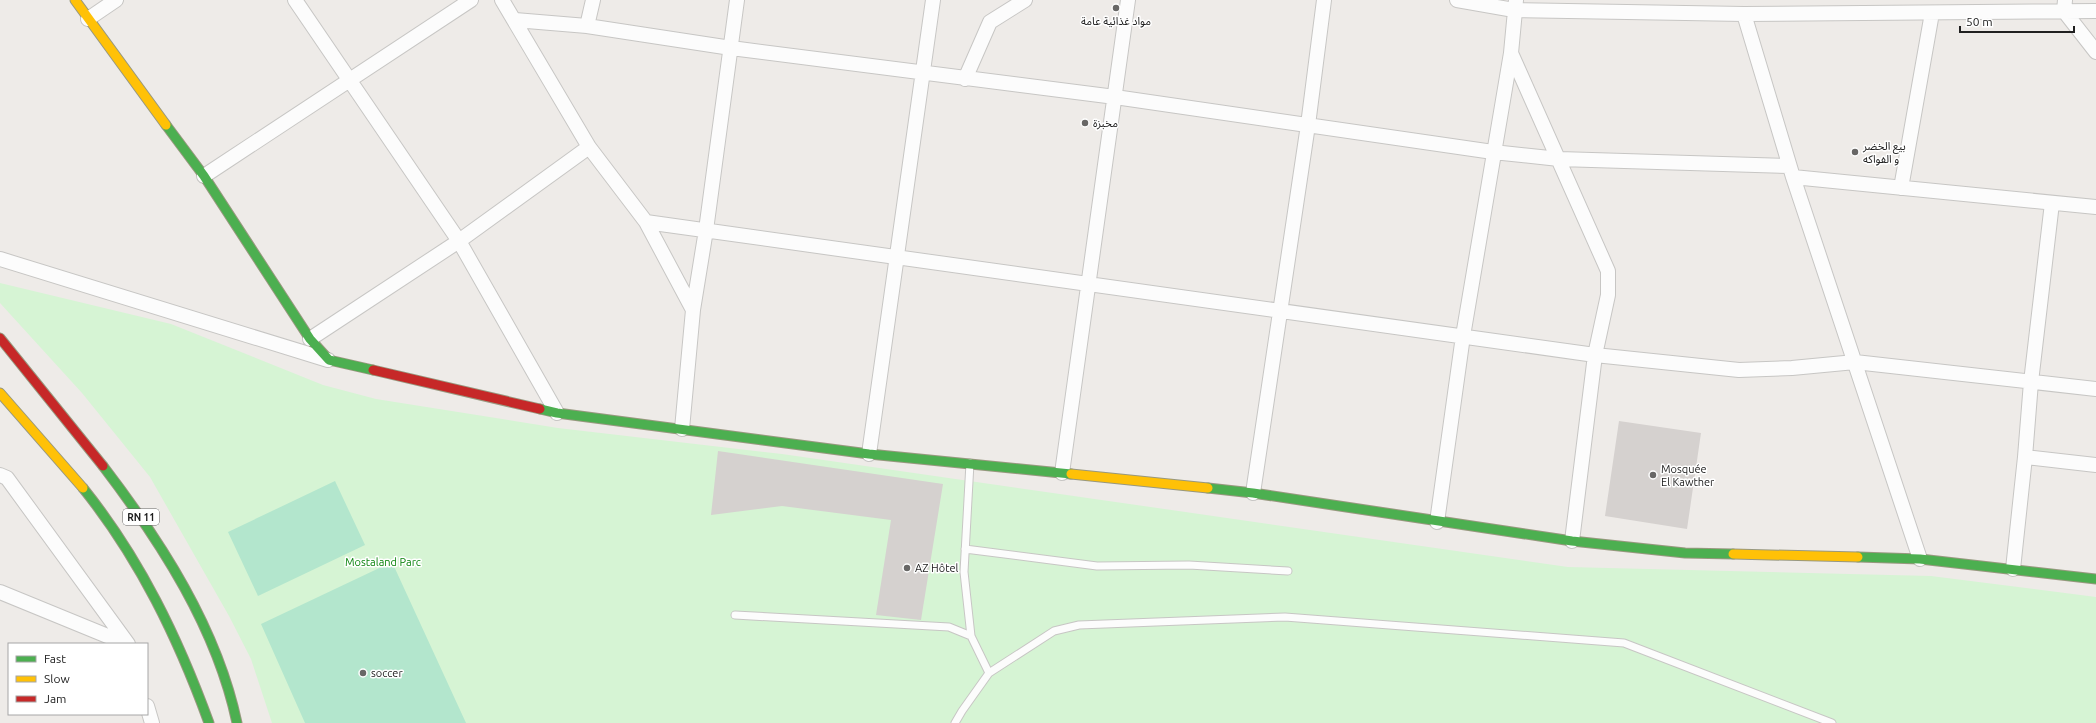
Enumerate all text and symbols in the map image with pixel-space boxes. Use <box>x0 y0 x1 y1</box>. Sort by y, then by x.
marker: مواد غذائية عامة <box>1111 3 1121 13</box>
scale bar <box>1960 8 2074 34</box>
place label: مواد غذائية عامة <box>1081 15 1151 28</box>
text: 50 m <box>1966 15 1993 28</box>
place label: مخبزة <box>1093 117 1118 130</box>
marker: مخبزة <box>1080 118 1090 128</box>
place label: بيع الخضر و الفواكه <box>1862 140 1906 166</box>
marker: بيع الخضر و الفواكه <box>1850 147 1860 157</box>
place label: Mosquée El Kawther <box>1661 463 1715 488</box>
marker: Mosquée El Kawther <box>1648 470 1658 480</box>
road number: RN 11 <box>123 509 159 525</box>
park label: Mostaland Parc <box>345 556 421 568</box>
place label: AZ Hôtel <box>915 562 959 574</box>
marker: AZ Hôtel <box>902 563 912 573</box>
legend <box>8 643 148 715</box>
text: Fast <box>44 652 66 665</box>
place label: soccer <box>371 667 403 679</box>
marker: soccer <box>358 668 368 678</box>
text: Slow <box>44 672 70 685</box>
text: Jam <box>44 692 66 705</box>

